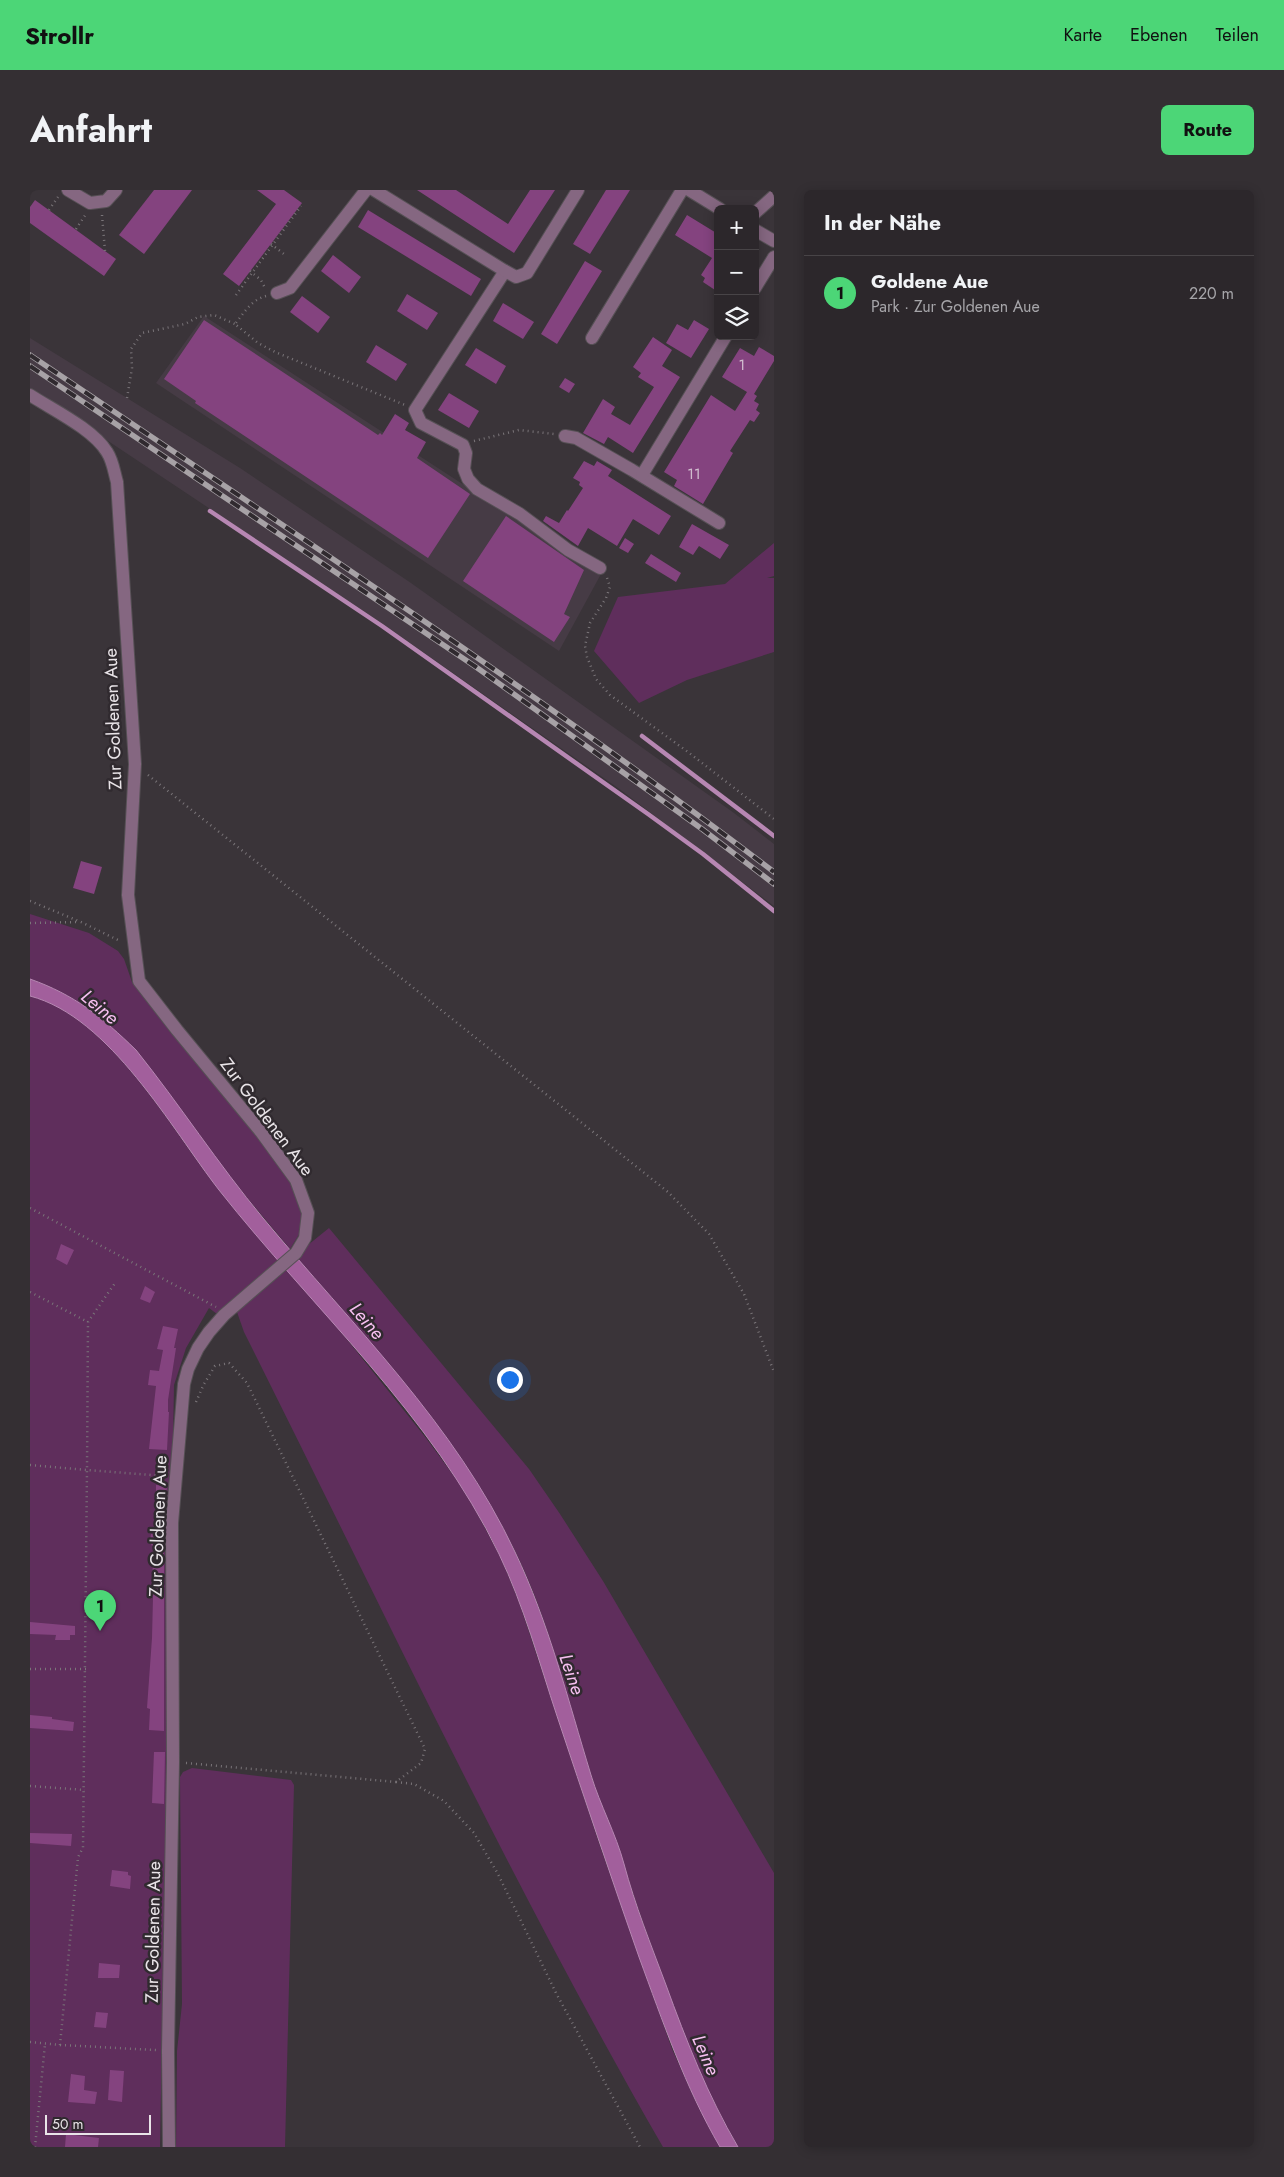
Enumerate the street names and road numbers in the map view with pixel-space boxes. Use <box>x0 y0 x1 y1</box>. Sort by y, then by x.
street label: Zur Goldenen Aue <box>98 648 128 790</box>
street label: Zur Goldenen Aue <box>214 1053 320 1181</box>
street label: Zur Goldenen Aue <box>143 1455 173 1597</box>
street label: Zur Goldenen Aue <box>139 1861 167 2003</box>

